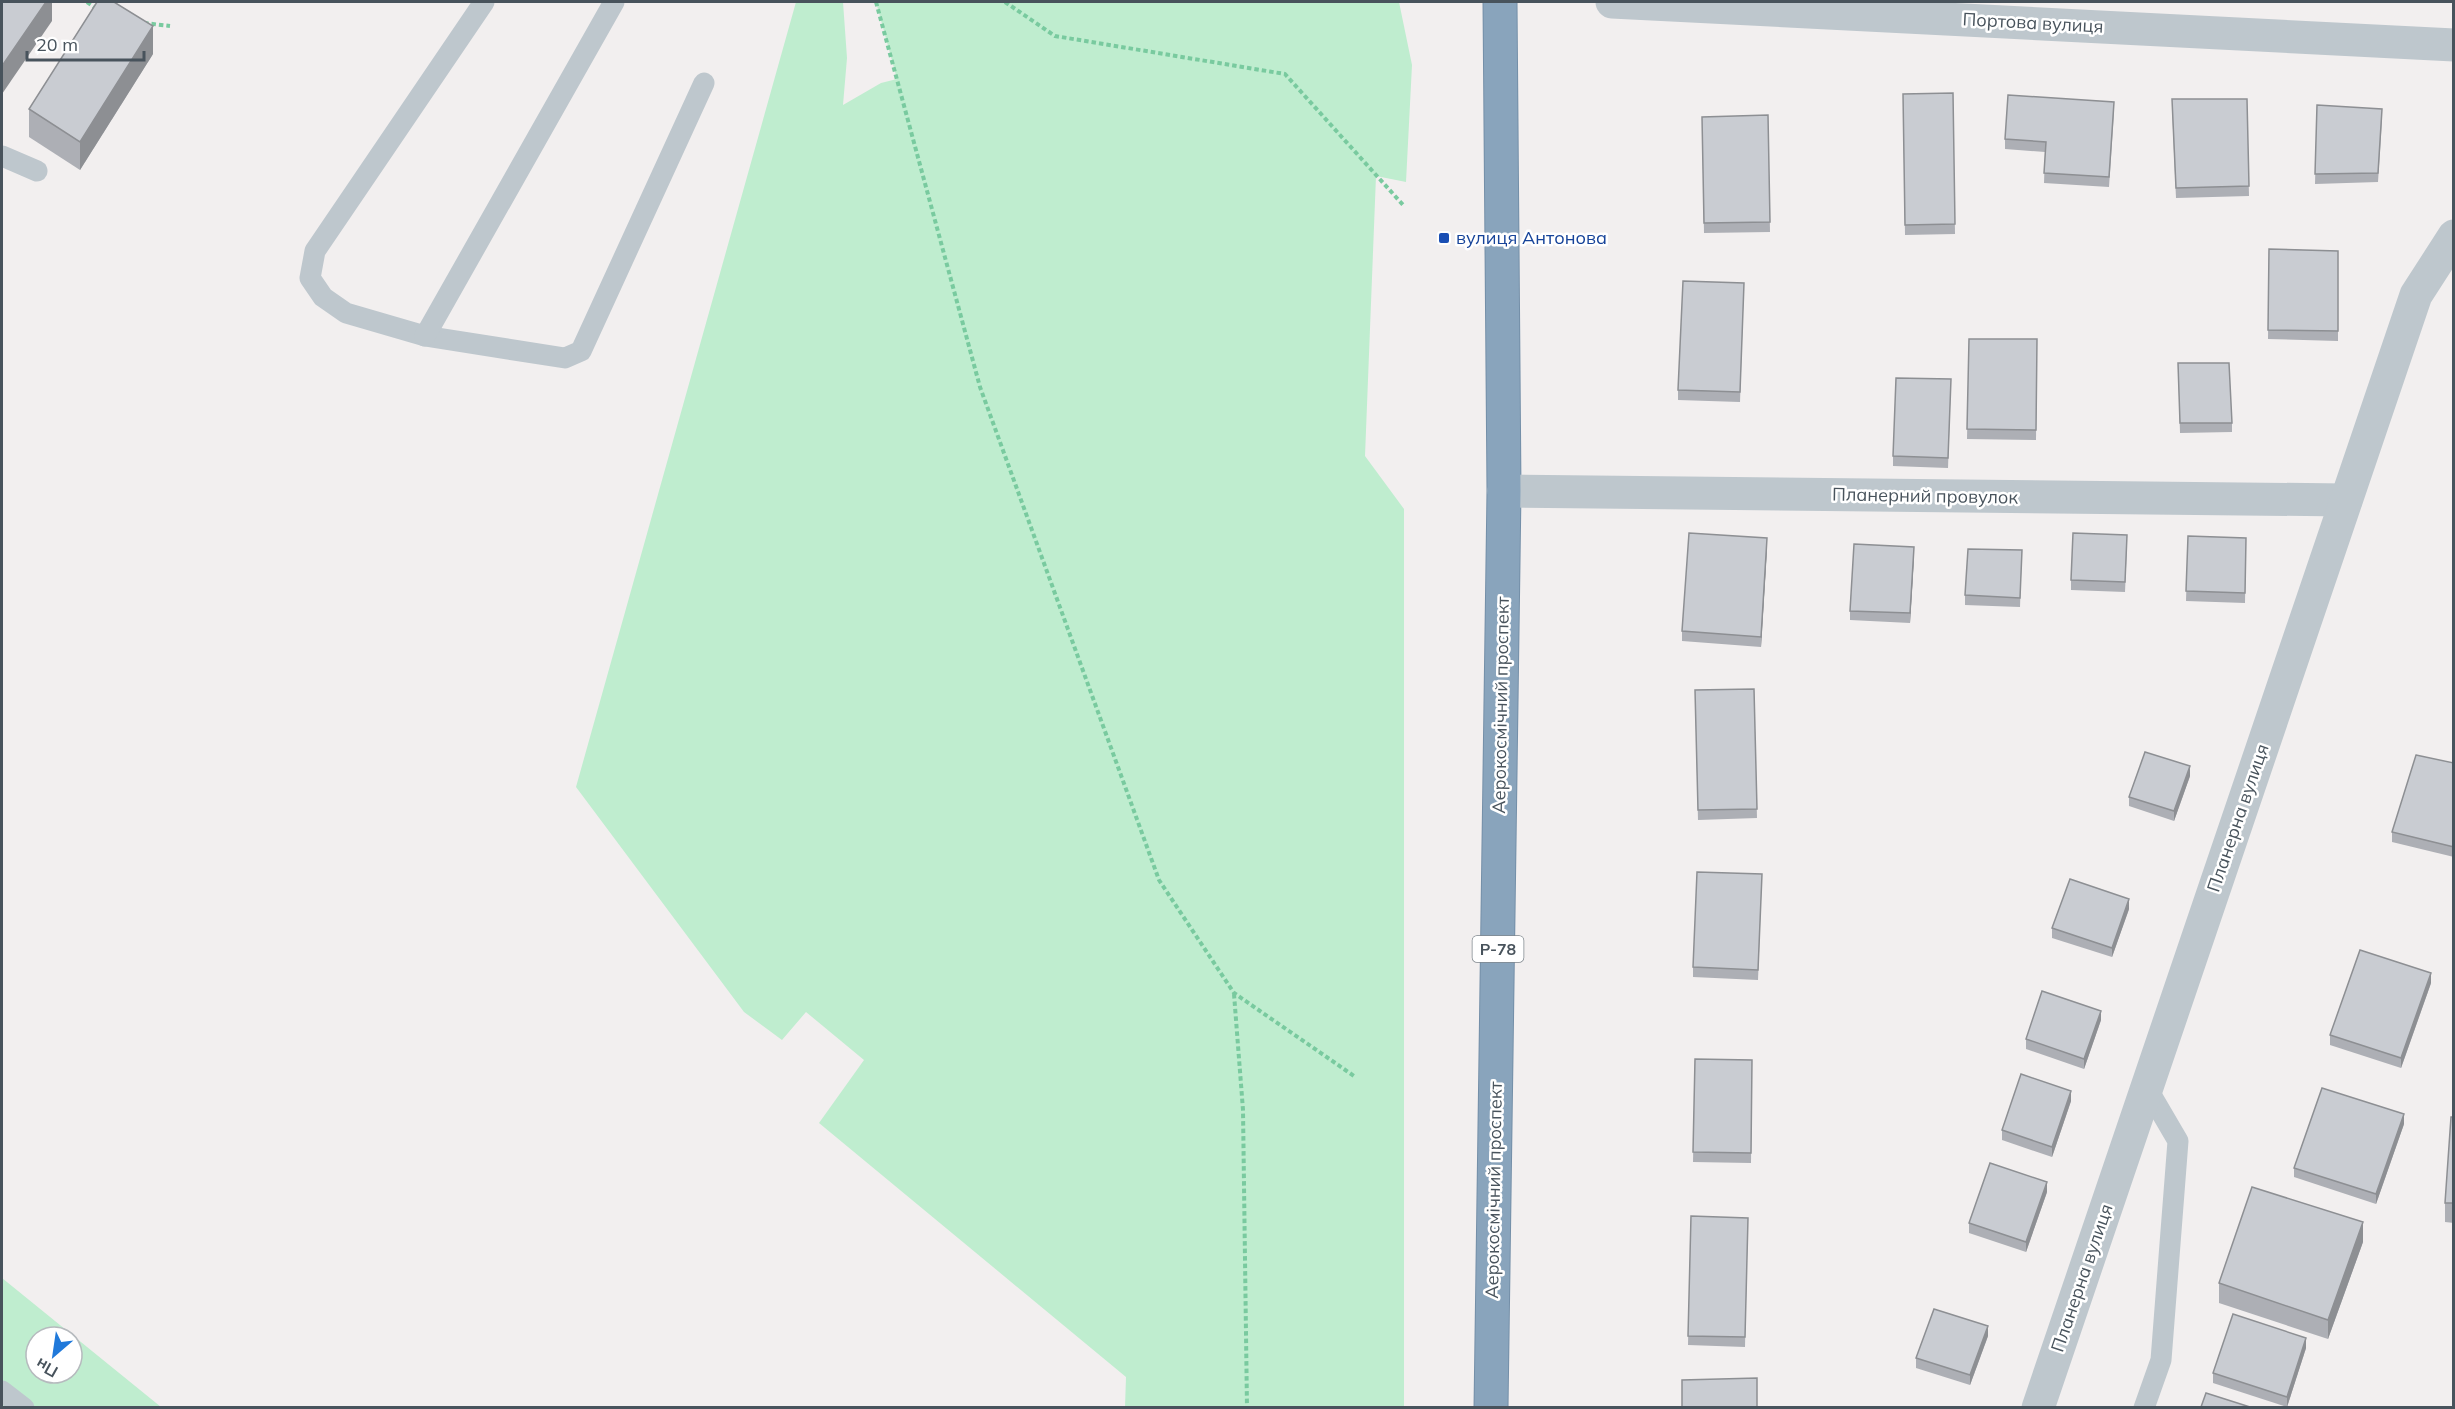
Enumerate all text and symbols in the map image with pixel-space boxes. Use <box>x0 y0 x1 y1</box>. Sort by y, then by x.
street label: Портова вулиця <box>1962 7 2104 38</box>
scale bar <box>27 24 144 62</box>
text: 20 m <box>36 33 78 56</box>
place label: вулиця Антонова <box>1456 226 1607 249</box>
marker: вулиця Антонова <box>1437 231 1451 245</box>
street label: Планерний провулок <box>1832 482 2019 509</box>
street label: Аерокосмічний проспект <box>1487 595 1514 814</box>
street label: Планерна вулиця <box>2201 741 2274 895</box>
road number: Р-78 <box>1472 936 1524 962</box>
street label: Аерокосмічний проспект <box>1480 1080 1507 1299</box>
street label: Планерна вулиця <box>2045 1201 2118 1355</box>
north arrow <box>24 1325 84 1385</box>
text: Пн <box>32 1354 61 1382</box>

